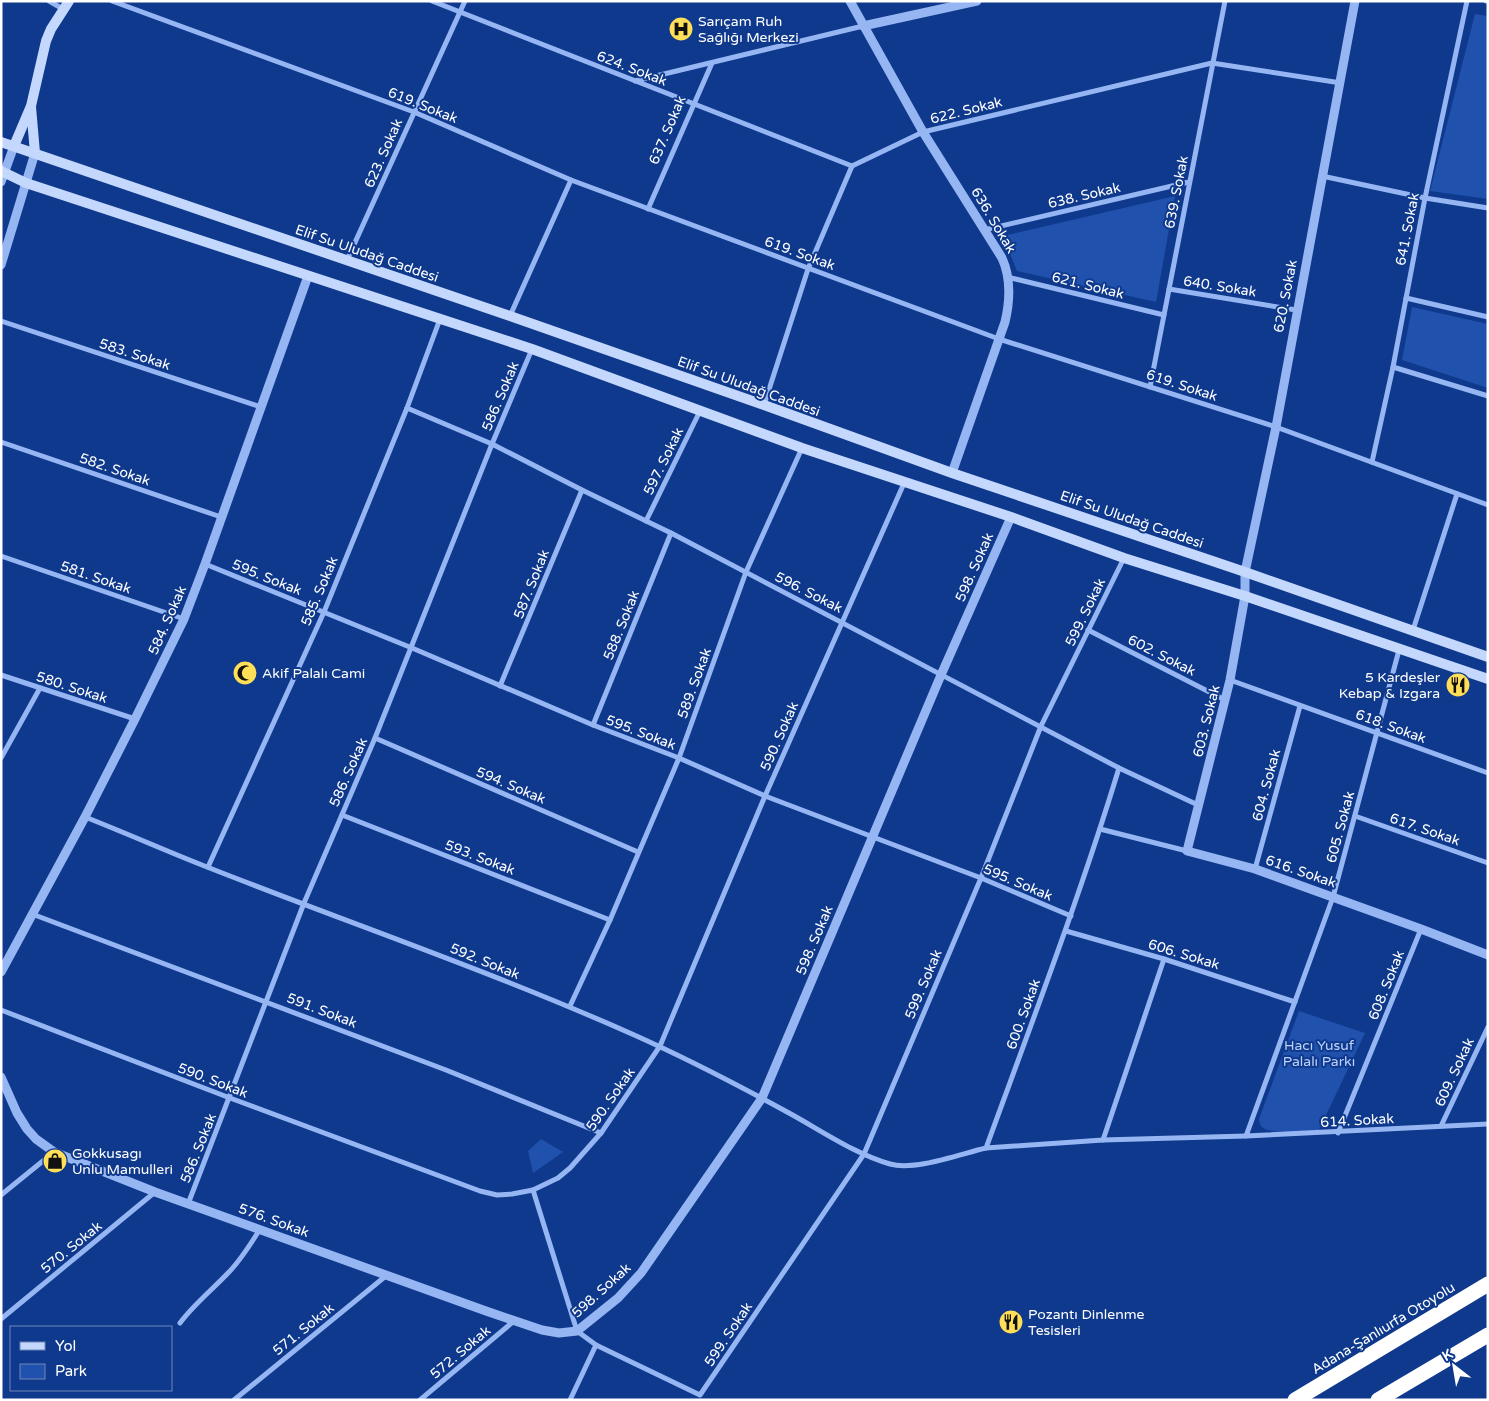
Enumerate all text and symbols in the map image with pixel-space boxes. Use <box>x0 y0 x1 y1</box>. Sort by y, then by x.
place label: Sarıçam Ruh Sağlığı Merkezi <box>698 13 799 46</box>
hospital icon: Sarıçam Ruh Sağlığı Merkezi <box>668 16 694 42</box>
street label: 624. Sokak <box>594 47 670 90</box>
street label: 619. Sokak <box>385 84 461 127</box>
street label: 637. Sokak <box>645 93 690 167</box>
street label: 622. Sokak <box>928 93 1004 128</box>
street label: 623. Sokak <box>361 116 406 190</box>
street label: 639. Sokak <box>1161 154 1192 230</box>
street label: 638. Sokak <box>1046 179 1122 212</box>
street label: 636. Sokak <box>967 184 1020 257</box>
street label: 641. Sokak <box>1392 191 1423 267</box>
street label: Elif Su Uludağ Caddesi <box>293 221 441 286</box>
street label: 619. Sokak <box>762 233 838 274</box>
street label: 620. Sokak <box>1270 258 1301 334</box>
street label: 621. Sokak <box>1050 268 1126 303</box>
street label: 640. Sokak <box>1182 272 1258 301</box>
street label: 583. Sokak <box>97 335 173 374</box>
street label: Elif Su Uludağ Caddesi <box>675 353 822 420</box>
street label: 586. Sokak <box>478 359 523 433</box>
street label: 619. Sokak <box>1144 366 1220 405</box>
street label: 597. Sokak <box>640 424 687 498</box>
street label: 582. Sokak <box>77 449 153 490</box>
street label: Elif Su Uludağ Caddesi <box>1058 487 1206 552</box>
street label: 598. Sokak <box>952 530 997 604</box>
street label: 587. Sokak <box>510 547 553 621</box>
street label: 585. Sokak <box>297 554 342 628</box>
street label: 595. Sokak <box>229 556 304 599</box>
street label: 581. Sokak <box>58 557 134 598</box>
street label: 596. Sokak <box>772 568 846 617</box>
street label: 599. Sokak <box>1062 575 1109 649</box>
street label: 584. Sokak <box>145 583 190 657</box>
street label: 588. Sokak <box>600 587 643 663</box>
street label: 602. Sokak <box>1125 631 1199 680</box>
street label: 589. Sokak <box>674 645 715 721</box>
mosque icon: Akif Palalı Cami <box>232 660 258 686</box>
place label: Akif Palalı Cami <box>262 665 365 682</box>
street label: 580. Sokak <box>34 668 110 707</box>
place label: 5 Kardeşler Kebap & Izgara <box>1339 669 1441 702</box>
restaurant icon: 5 Kardeşler Kebap & Izgara <box>1445 672 1471 698</box>
street label: 603. Sokak <box>1189 683 1224 759</box>
street label: 590. Sokak <box>757 699 802 773</box>
street label: 618. Sokak <box>1353 706 1429 747</box>
street label: 595. Sokak <box>603 711 679 754</box>
street label: 586. Sokak <box>326 735 371 809</box>
street label: 604. Sokak <box>1249 747 1284 823</box>
street label: 594. Sokak <box>474 763 548 808</box>
street label: 605. Sokak <box>1323 789 1358 865</box>
street label: 617. Sokak <box>1388 810 1462 850</box>
street label: 593. Sokak <box>442 836 518 879</box>
street label: 616. Sokak <box>1263 851 1339 892</box>
street label: 595. Sokak <box>981 860 1055 905</box>
street label: 598. Sokak <box>792 903 837 977</box>
street label: 606. Sokak <box>1146 936 1222 974</box>
street label: 592. Sokak <box>447 940 523 983</box>
street label: 599. Sokak <box>901 947 946 1021</box>
street label: 608. Sokak <box>1365 947 1408 1023</box>
street label: 600. Sokak <box>1003 976 1044 1052</box>
street label: 591. Sokak <box>284 989 360 1032</box>
street label: 609. Sokak <box>1431 1035 1478 1109</box>
park label: Hacı Yusuf Palalı Parkı <box>1283 1037 1355 1070</box>
street label: 590. Sokak <box>175 1059 251 1102</box>
street label: 590. Sokak <box>582 1064 639 1134</box>
street label: 586. Sokak <box>177 1110 220 1186</box>
street label: 614. Sokak <box>1320 1110 1395 1131</box>
place label: Gokkusagı Unlu Mamulleri <box>72 1145 173 1178</box>
shop icon: Gokkusagı Unlu Mamulleri <box>42 1148 68 1174</box>
street label: 576. Sokak <box>236 1200 312 1241</box>
street label: 570. Sokak <box>37 1217 106 1277</box>
street label: 598. Sokak <box>568 1259 635 1321</box>
street label: Adana-Şanlıurfa Otoyolu <box>1308 1279 1458 1378</box>
street label: 571. Sokak <box>269 1299 338 1359</box>
street label: 599. Sokak <box>701 1299 756 1370</box>
place label: Pozantı Dinlenme Tesisleri <box>1028 1306 1145 1339</box>
restaurant icon: Pozantı Dinlenme Tesisleri <box>998 1309 1024 1335</box>
street label: 572. Sokak <box>427 1322 494 1383</box>
legend <box>10 1326 172 1391</box>
text: Yol <box>55 1337 76 1355</box>
north arrow <box>1429 1341 1479 1391</box>
text: K <box>1439 1345 1456 1365</box>
text: Park <box>55 1362 87 1380</box>

